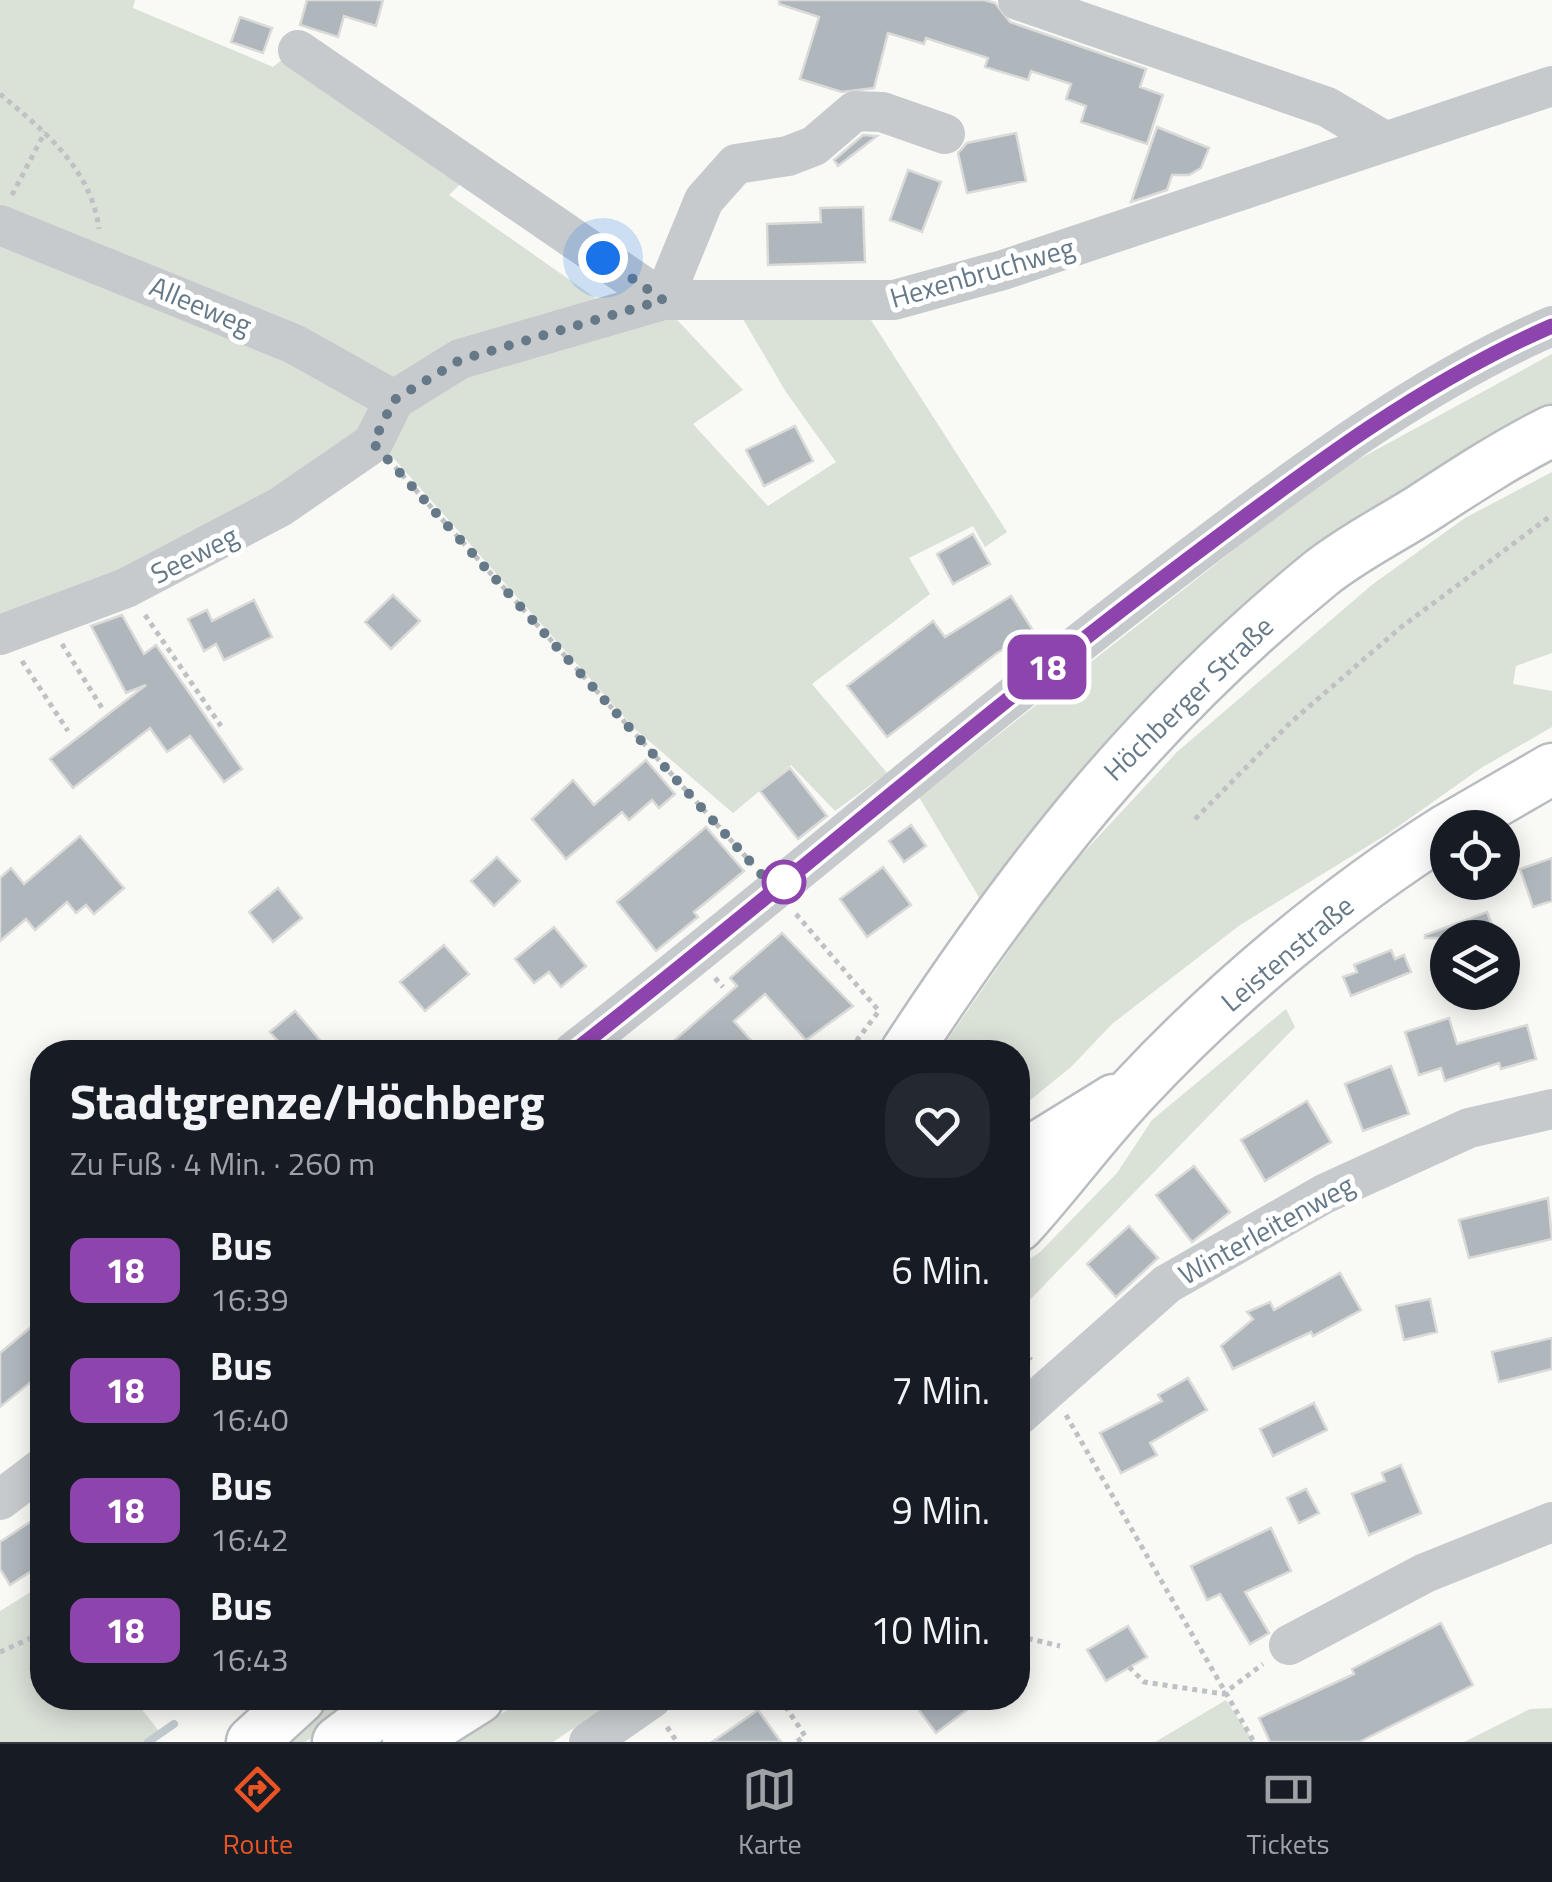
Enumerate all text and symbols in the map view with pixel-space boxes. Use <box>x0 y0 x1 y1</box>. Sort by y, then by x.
street label: Hexenbruchweg <box>885 225 1079 319</box>
your location <box>578 233 628 283</box>
street label: Alleeweg <box>143 264 259 346</box>
street label: Seeweg <box>143 514 245 594</box>
street label: Höchberger Straße <box>1093 605 1283 791</box>
line badge: 18 <box>1002 634 1092 700</box>
text: 18 <box>1027 640 1067 694</box>
map controls <box>1430 810 1520 1010</box>
button: locate <box>1430 810 1520 900</box>
unlabelled marker <box>763 861 805 903</box>
street label: Leistenstraße <box>1211 884 1363 1022</box>
button: layers <box>1430 920 1520 1010</box>
text: Stadtgrenze/Höchberg <box>70 1065 545 1138</box>
button: heart <box>885 1073 990 1178</box>
text: Zu Fuß · 4 Min. · 260 m <box>70 1139 375 1187</box>
street label: Winterleitenweg <box>1170 1163 1362 1295</box>
text: Bus <box>210 1217 272 1275</box>
text: 6 Min. <box>892 1241 990 1299</box>
text: 18 <box>105 1243 145 1297</box>
text: 16:39 <box>210 1275 289 1323</box>
text: Bus <box>210 1337 272 1395</box>
text: 7 Min. <box>892 1361 990 1419</box>
text: 18 <box>105 1363 145 1417</box>
text: 16:40 <box>210 1395 289 1443</box>
text: Bus <box>210 1457 272 1515</box>
text: 9 Min. <box>892 1481 990 1539</box>
text: 18 <box>105 1483 145 1537</box>
text: 16:42 <box>210 1515 289 1563</box>
text: Bus <box>210 1577 272 1635</box>
text: 10 Min. <box>870 1601 990 1659</box>
text: 18 <box>105 1603 145 1657</box>
text: 16:43 <box>210 1635 289 1683</box>
tab: Route <box>222 1762 293 1865</box>
tab: Karte <box>738 1762 802 1865</box>
tab: Tickets <box>1247 1762 1330 1865</box>

